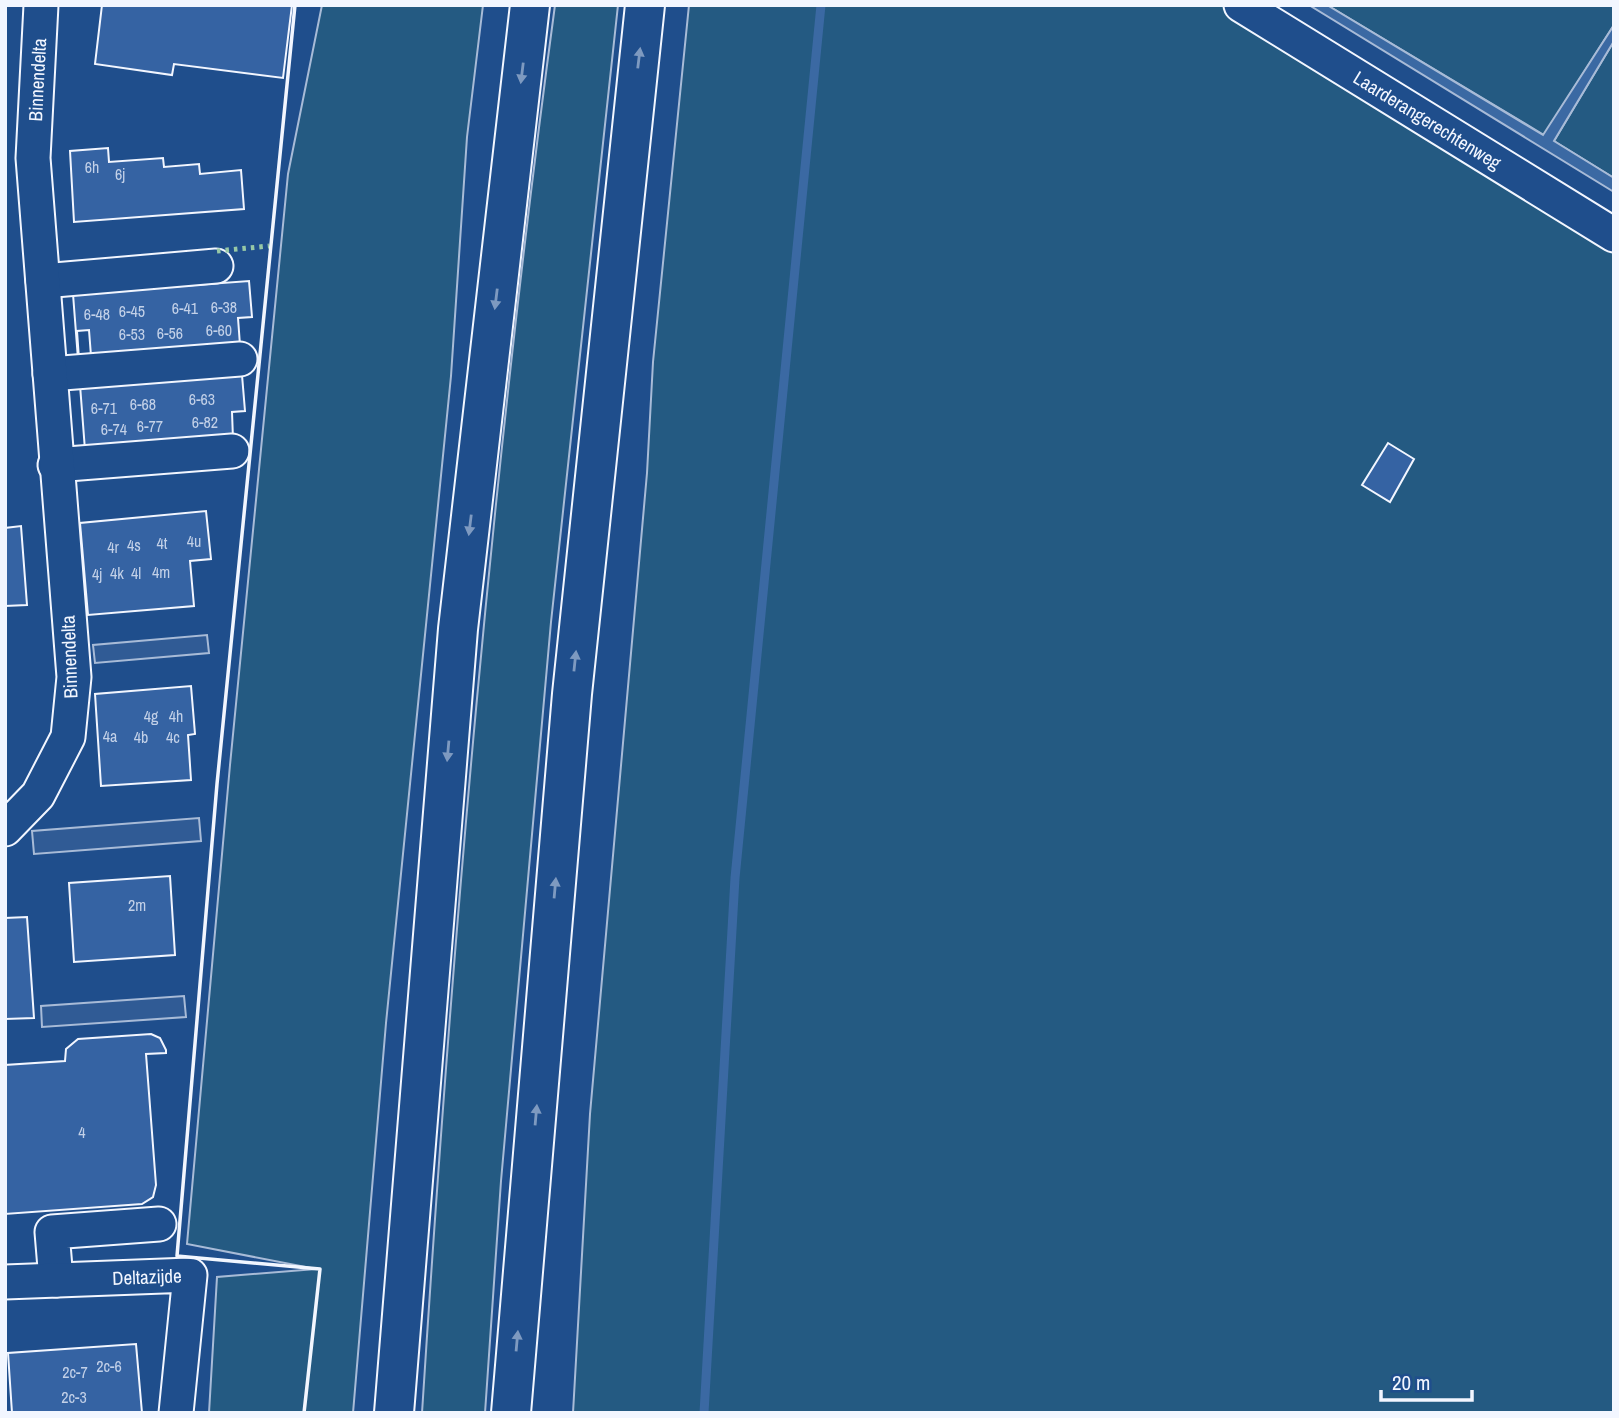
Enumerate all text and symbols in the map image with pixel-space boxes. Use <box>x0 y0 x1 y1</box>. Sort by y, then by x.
street label: Binnendelta <box>22 37 52 122</box>
one-way arrow <box>633 47 644 69</box>
one-way arrow <box>517 62 528 84</box>
street label: Laarderangerechtenweg <box>1349 65 1506 176</box>
house number: 6h <box>85 156 99 178</box>
house number: 6j <box>115 163 125 185</box>
one-way arrow <box>491 288 502 310</box>
house number: 6-38 <box>211 296 237 318</box>
house number: 6-41 <box>172 297 199 319</box>
house number: 6-45 <box>119 300 145 322</box>
house number: 6-48 <box>84 303 110 325</box>
house number: 6-60 <box>206 319 232 341</box>
house number: 6-56 <box>157 322 183 344</box>
house number: 6-53 <box>119 323 145 345</box>
house number: 6-63 <box>189 388 215 410</box>
house number: 6-68 <box>130 393 156 415</box>
house number: 6-71 <box>91 397 118 419</box>
house number: 6-82 <box>192 411 218 433</box>
house number: 6-77 <box>137 415 163 437</box>
house number: 6-74 <box>101 418 127 440</box>
one-way arrow <box>464 514 475 536</box>
house number: 4u <box>187 530 201 552</box>
house number: 4t <box>157 532 168 554</box>
house number: 4s <box>127 534 141 556</box>
house number: 4r <box>107 536 119 558</box>
house number: 4m <box>152 561 170 583</box>
house number: 4k <box>110 562 124 584</box>
house number: 4l <box>131 562 141 584</box>
house number: 4j <box>92 563 102 585</box>
street label: Binnendelta <box>55 615 83 699</box>
one-way arrow <box>570 650 581 672</box>
house number: 4g <box>144 705 159 727</box>
house number: 4h <box>169 705 183 727</box>
house number: 4a <box>103 725 118 747</box>
house number: 4b <box>134 726 148 748</box>
house number: 4c <box>166 726 180 748</box>
one-way arrow <box>442 741 453 763</box>
one-way arrow <box>550 877 561 899</box>
house number: 2m <box>128 894 146 916</box>
one-way arrow <box>531 1103 542 1125</box>
house number: 4 <box>78 1121 86 1143</box>
street label: Deltazijde <box>112 1262 182 1291</box>
one-way arrow <box>512 1330 523 1352</box>
house number: 2c-6 <box>96 1355 122 1377</box>
scale bar <box>1381 1358 1472 1402</box>
house number: 2c-7 <box>62 1361 88 1383</box>
text: 20 m <box>1392 1368 1430 1397</box>
house number: 2c-3 <box>61 1386 87 1408</box>

